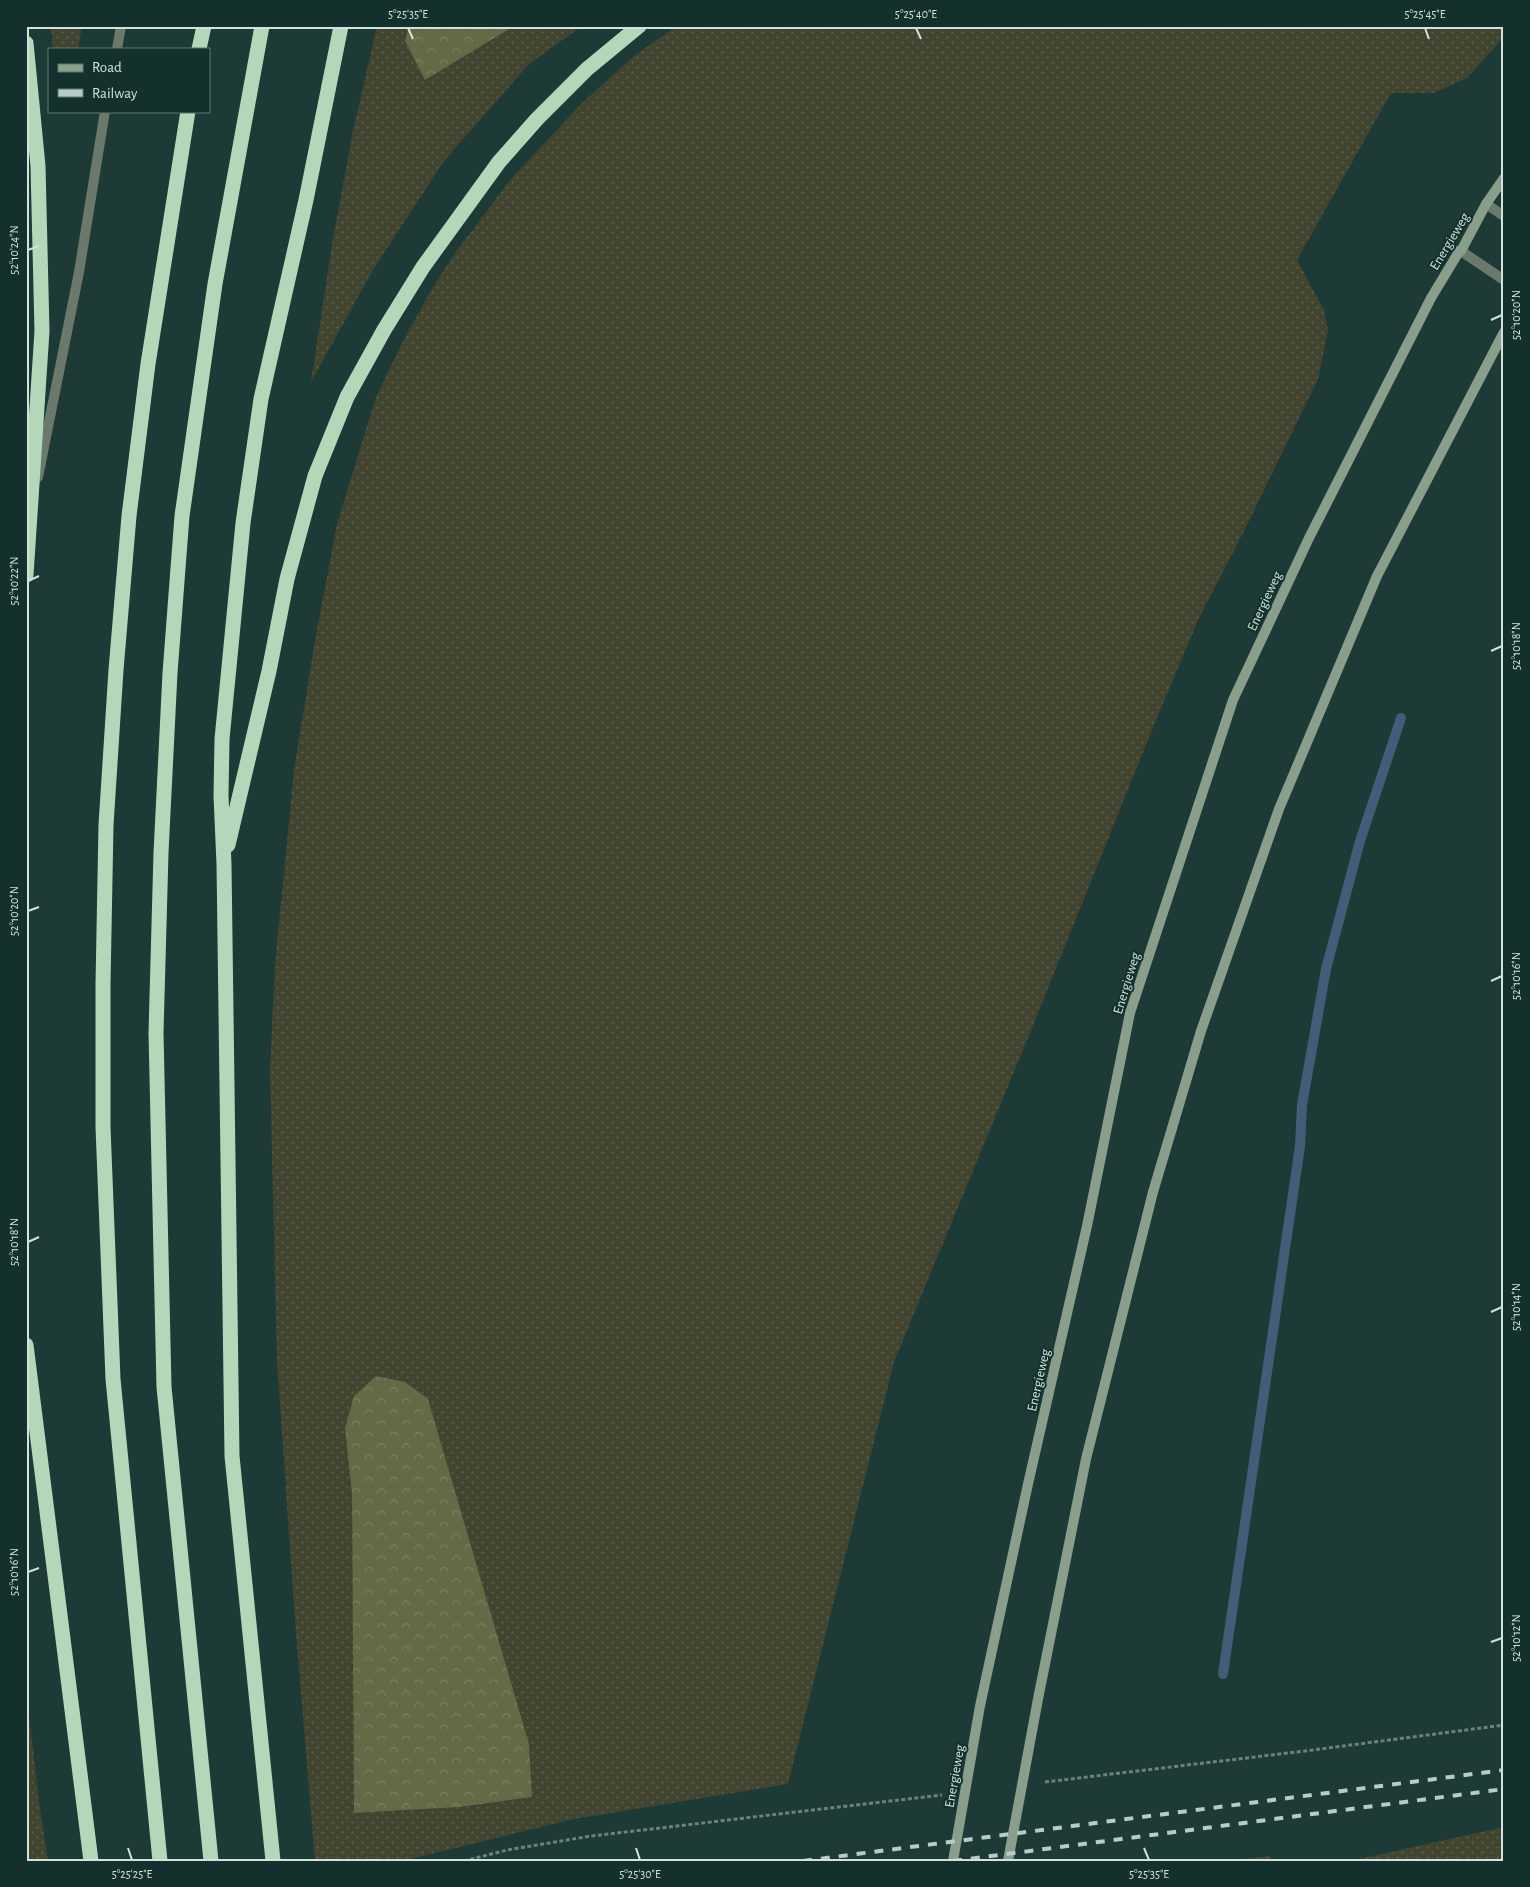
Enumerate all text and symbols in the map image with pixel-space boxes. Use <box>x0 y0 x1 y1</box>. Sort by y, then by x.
text: 5°25'35"E <box>388 8 428 20</box>
text: 5°25'40"E <box>895 8 937 20</box>
text: 5°25'45"E <box>1405 8 1446 20</box>
legend <box>48 48 210 112</box>
text: Road <box>92 60 122 75</box>
text: Railway <box>92 86 138 101</box>
street label: Energieweg <box>1427 210 1472 272</box>
text: 52°10'24"N <box>8 225 20 275</box>
text: 52°10'20"N <box>1510 290 1522 340</box>
text: 52°10'22"N <box>8 557 20 605</box>
street label: Energieweg <box>1245 569 1285 633</box>
text: 52°10'18"N <box>1510 622 1522 670</box>
text: 52°10'20"N <box>8 886 20 936</box>
street label: Energieweg <box>1111 951 1143 1016</box>
text: 52°10'16"N <box>1510 952 1522 1000</box>
text: 52°10'18"N <box>8 1218 20 1266</box>
text: 52°10'14"N <box>1510 1283 1522 1331</box>
street label: Energieweg <box>1025 1347 1053 1413</box>
text: 52°10'16"N <box>8 1548 20 1596</box>
text: 52°10'12"N <box>1510 1614 1522 1662</box>
street label: Energieweg <box>943 1743 967 1809</box>
text: 5°25'25"E <box>112 1868 153 1880</box>
text: 5°25'30"E <box>619 1868 661 1880</box>
text: 5°25'35"E <box>1129 1868 1169 1880</box>

